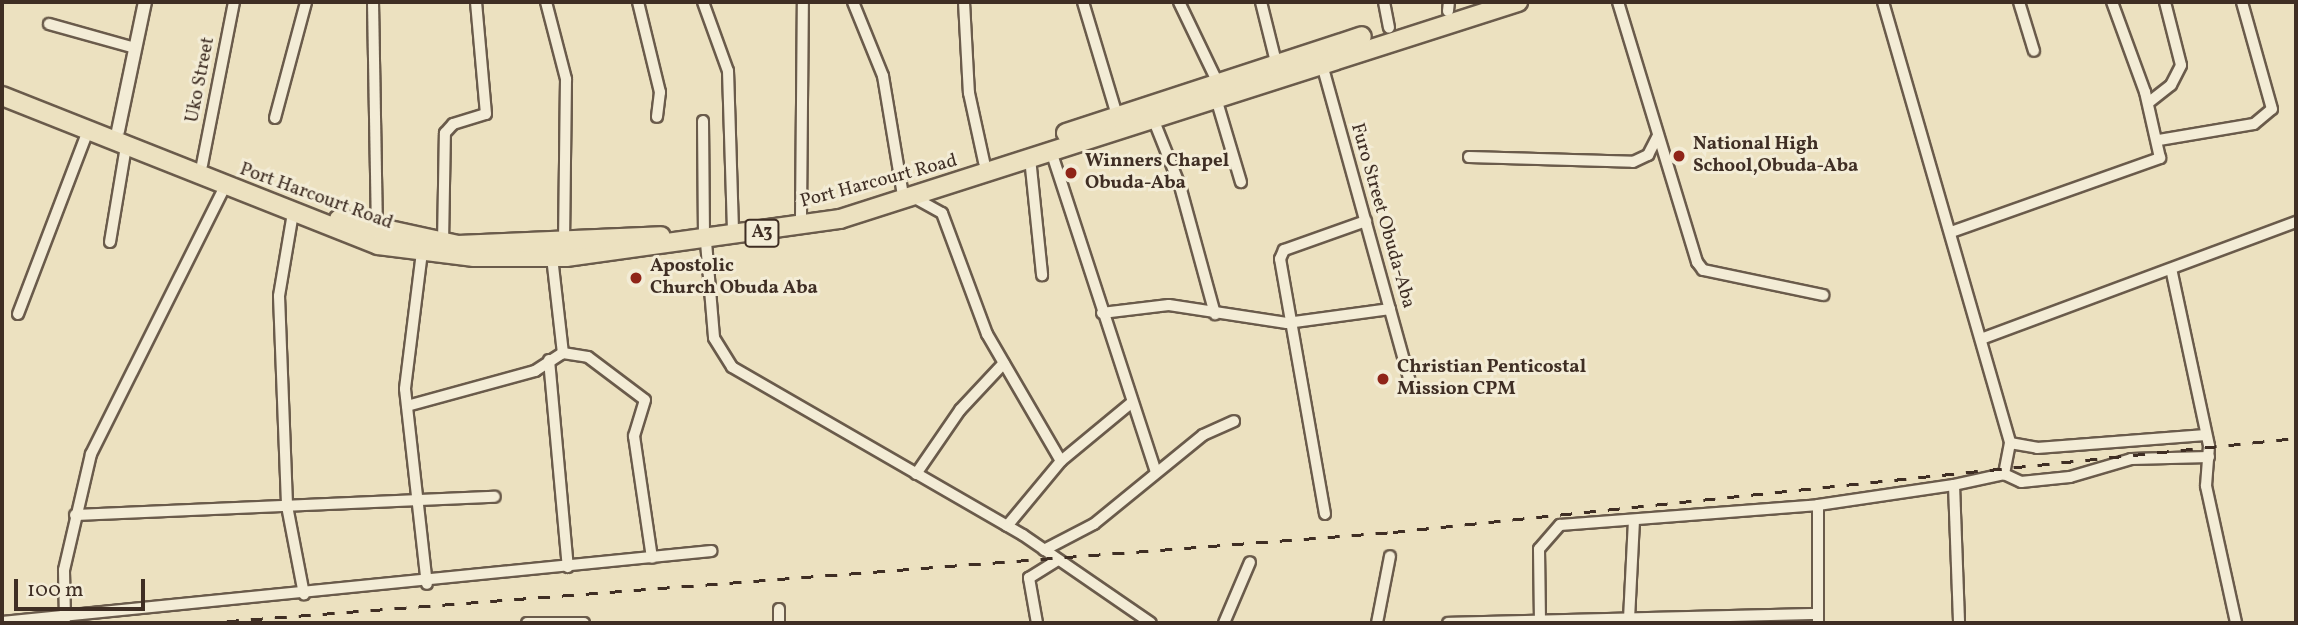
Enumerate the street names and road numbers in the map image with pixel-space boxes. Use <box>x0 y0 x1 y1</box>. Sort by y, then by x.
street label: Uko Street <box>182 35 220 125</box>
street label: Furo Street Obuda-Aba <box>1345 121 1419 311</box>
street label: Port Harcourt Road <box>798 150 960 214</box>
street label: Port Harcourt Road <box>236 159 396 235</box>
road number: A3 <box>743 218 781 247</box>

